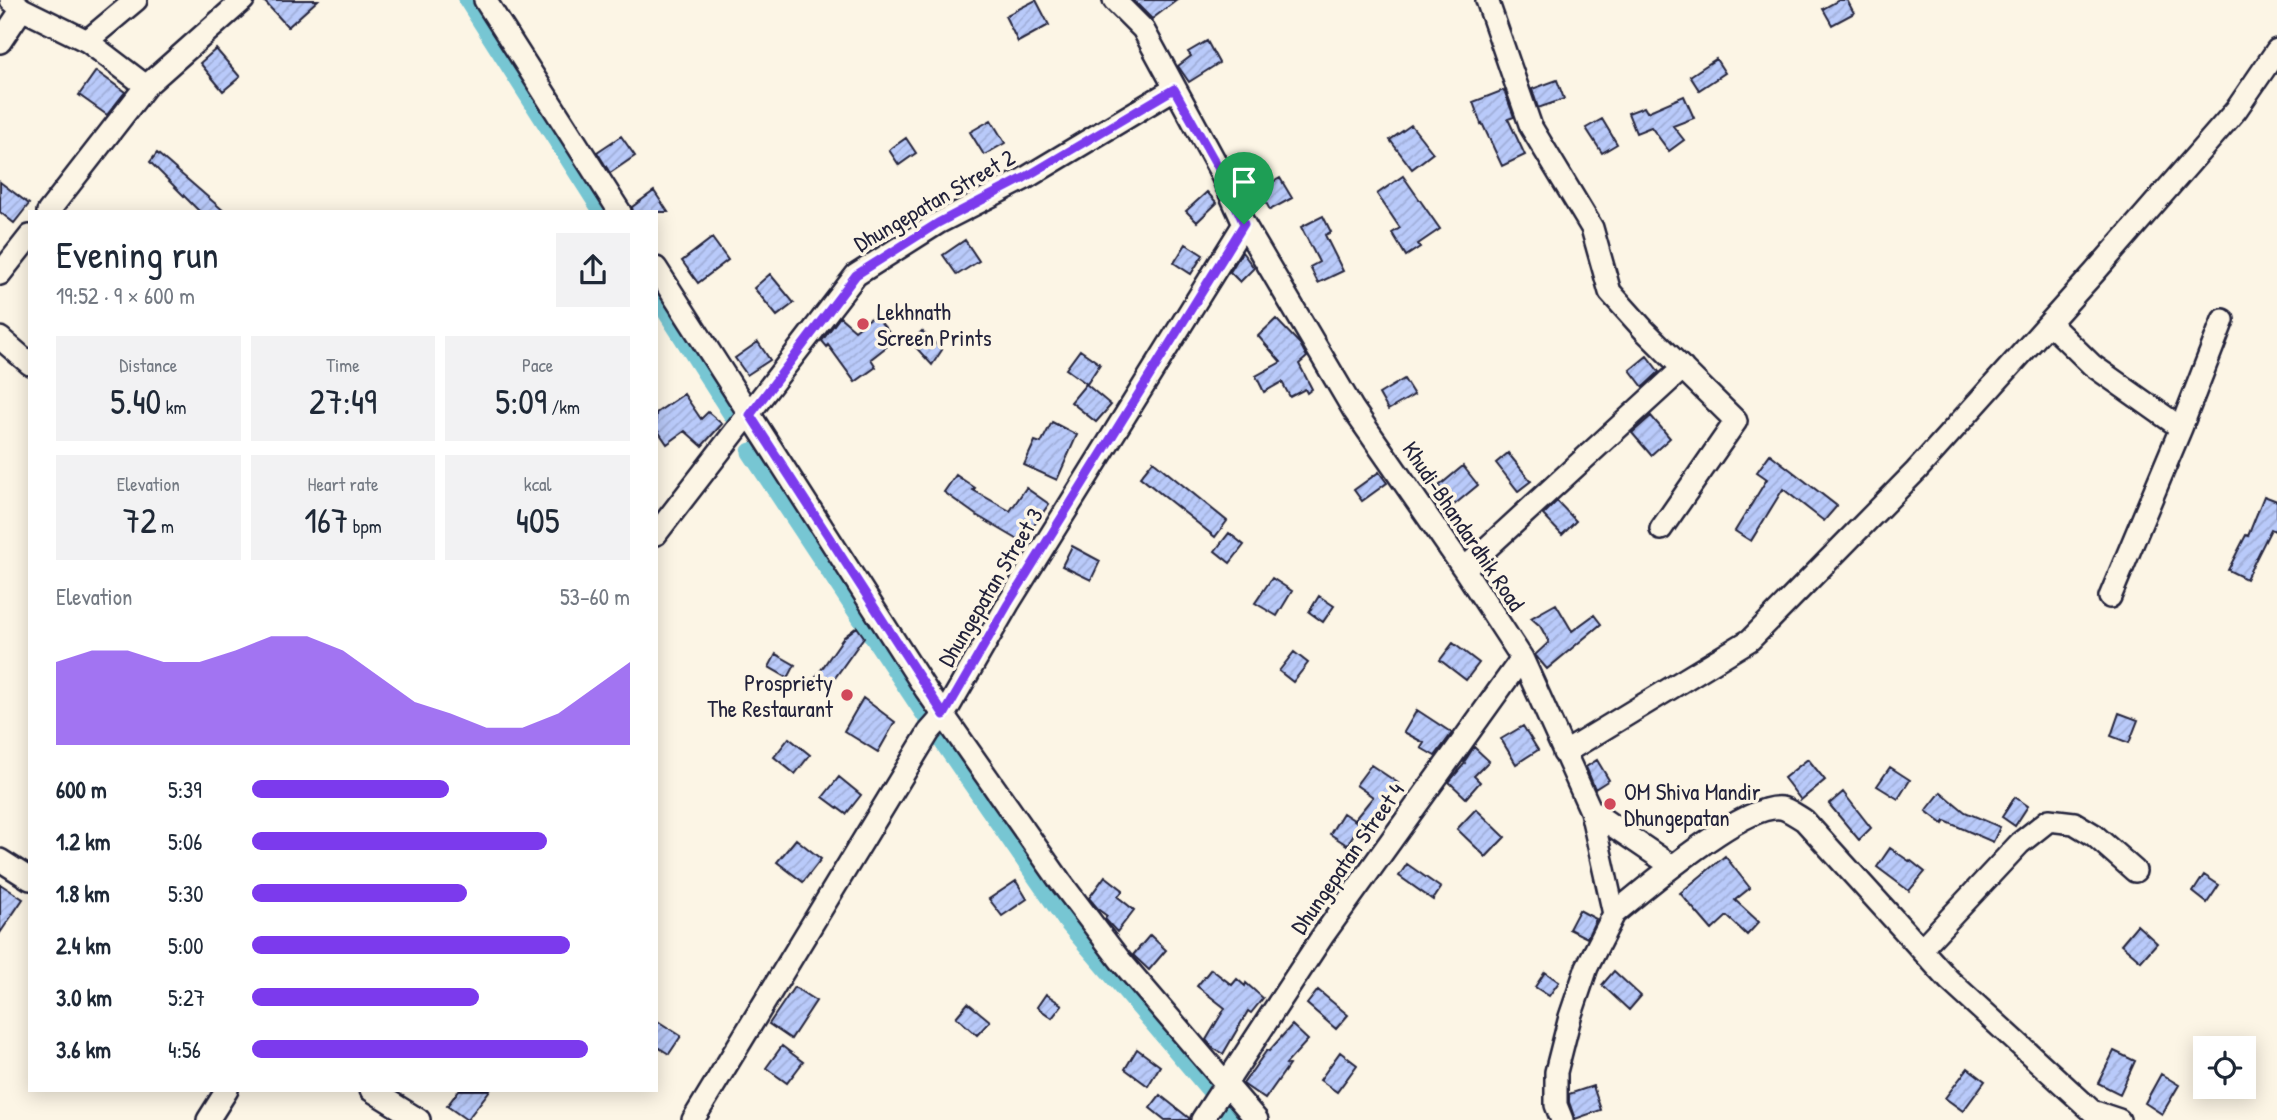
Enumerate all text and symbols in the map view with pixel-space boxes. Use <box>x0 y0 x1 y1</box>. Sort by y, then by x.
street label: Dhungepatan Street 2 <box>848 141 1020 259</box>
pin <box>1214 152 1274 224</box>
icon: arrive <box>1225 163 1263 201</box>
text: Evening run <box>56 228 219 280</box>
button: share <box>556 233 630 307</box>
text: 19:52 · 9 × 600 m <box>56 280 195 311</box>
place label: Lekhnath Screen Prints <box>877 296 992 353</box>
marker: Lekhnath Screen Prints <box>855 316 871 332</box>
text: Distance <box>119 352 177 378</box>
text: Time <box>326 352 360 378</box>
text: Pace <box>522 352 553 378</box>
text: 5.40 <box>110 378 161 425</box>
text: 27:49 <box>309 378 377 425</box>
text: 5:09 <box>495 378 547 425</box>
text: km <box>161 394 186 420</box>
text: /km <box>547 394 580 420</box>
street label: Khudi-Bhandardhik Road <box>1396 435 1532 617</box>
text: Elevation <box>117 471 180 497</box>
text: Heart rate <box>308 471 378 497</box>
text: kcal <box>524 471 552 497</box>
text: 72 <box>123 497 157 544</box>
text: 167 <box>304 497 348 544</box>
text: 405 <box>516 497 559 544</box>
street label: Dhungepatan Street 3 <box>930 502 1050 672</box>
text: m <box>157 513 174 539</box>
text: bpm <box>348 513 382 539</box>
text: Elevation <box>56 581 132 612</box>
text: 53–60 m <box>560 581 630 612</box>
place label: Prospriety The Restaurant <box>707 667 834 724</box>
marker: Prospriety The Restaurant <box>839 687 855 703</box>
text: 600 m <box>56 774 107 805</box>
text: 5:39 <box>168 774 202 805</box>
street label: Dhungepatan Street 4 <box>1283 776 1411 940</box>
place label: OM Shiva Mandir Dhungepatan <box>1624 776 1761 833</box>
marker: OM Shiva Mandir Dhungepatan <box>1602 796 1618 812</box>
text: 1.2 km <box>56 826 111 857</box>
text: 5:06 <box>168 826 203 857</box>
text: 1.8 km <box>56 878 110 909</box>
text: 5:30 <box>168 878 204 909</box>
text: 2.4 km <box>56 930 111 961</box>
text: 5:00 <box>168 930 204 961</box>
text: 3.0 km <box>56 982 112 1013</box>
text: 5:27 <box>168 982 205 1013</box>
text: 3.6 km <box>56 1034 111 1065</box>
text: 4:56 <box>168 1034 201 1065</box>
map controls <box>2193 1036 2256 1099</box>
button: locate <box>2193 1036 2256 1099</box>

